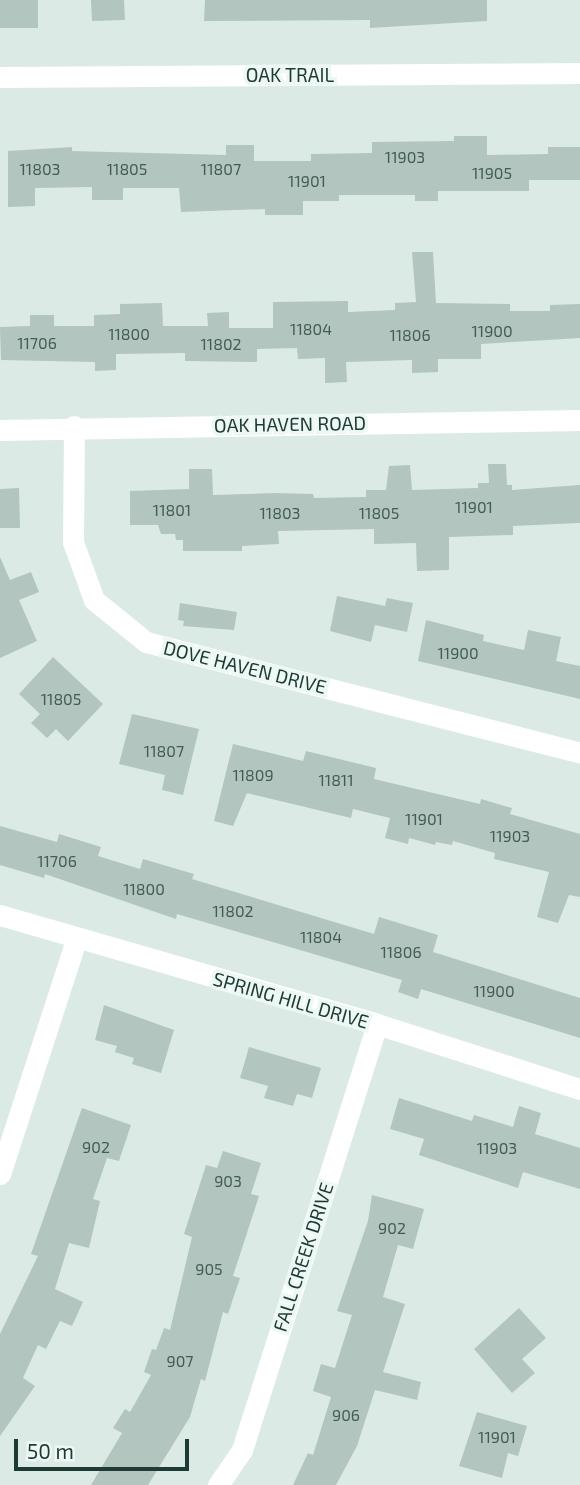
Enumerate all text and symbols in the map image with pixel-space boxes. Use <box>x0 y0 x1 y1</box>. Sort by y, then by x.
street label: OAK TRAIL <box>245 64 335 86</box>
house number: 11903 <box>385 147 425 167</box>
house number: 11803 <box>20 159 60 179</box>
house number: 11805 <box>107 159 147 179</box>
house number: 11807 <box>201 159 241 179</box>
house number: 11905 <box>472 163 512 183</box>
house number: 11901 <box>288 171 326 191</box>
house number: 11804 <box>290 319 332 339</box>
house number: 11900 <box>471 321 513 341</box>
house number: 11800 <box>108 324 150 344</box>
house number: 11806 <box>389 325 431 345</box>
house number: 11706 <box>17 333 57 353</box>
house number: 11802 <box>200 334 242 354</box>
street label: OAK HAVEN ROAD <box>214 411 366 437</box>
house number: 11901 <box>455 497 493 517</box>
house number: 11801 <box>153 500 191 520</box>
house number: 11803 <box>260 503 300 523</box>
house number: 11805 <box>359 503 399 523</box>
street label: DOVE HAVEN DRIVE <box>161 636 329 698</box>
house number: 11900 <box>437 643 479 663</box>
house number: 11805 <box>41 689 81 709</box>
house number: 11807 <box>144 741 184 761</box>
house number: 11809 <box>232 765 274 785</box>
house number: 11811 <box>318 770 354 790</box>
house number: 11901 <box>405 809 443 829</box>
house number: 11903 <box>490 826 530 846</box>
house number: 11706 <box>37 851 77 871</box>
house number: 11800 <box>123 879 165 899</box>
house number: 11802 <box>212 901 254 921</box>
house number: 11804 <box>300 927 342 947</box>
house number: 11806 <box>380 942 422 962</box>
street label: SPRING HILL DRIVE <box>210 967 372 1033</box>
house number: 11900 <box>473 981 515 1001</box>
house number: 902 <box>82 1137 110 1157</box>
house number: 11903 <box>477 1138 517 1158</box>
house number: 903 <box>214 1171 242 1191</box>
street label: FALL CREEK DRIVE <box>268 1179 338 1335</box>
house number: 902 <box>378 1218 406 1238</box>
house number: 905 <box>195 1259 223 1279</box>
house number: 907 <box>167 1351 193 1371</box>
house number: 906 <box>332 1405 360 1425</box>
scale bar <box>18 1426 192 1470</box>
house number: 11901 <box>478 1427 516 1447</box>
text: 50 m <box>27 1438 74 1463</box>

